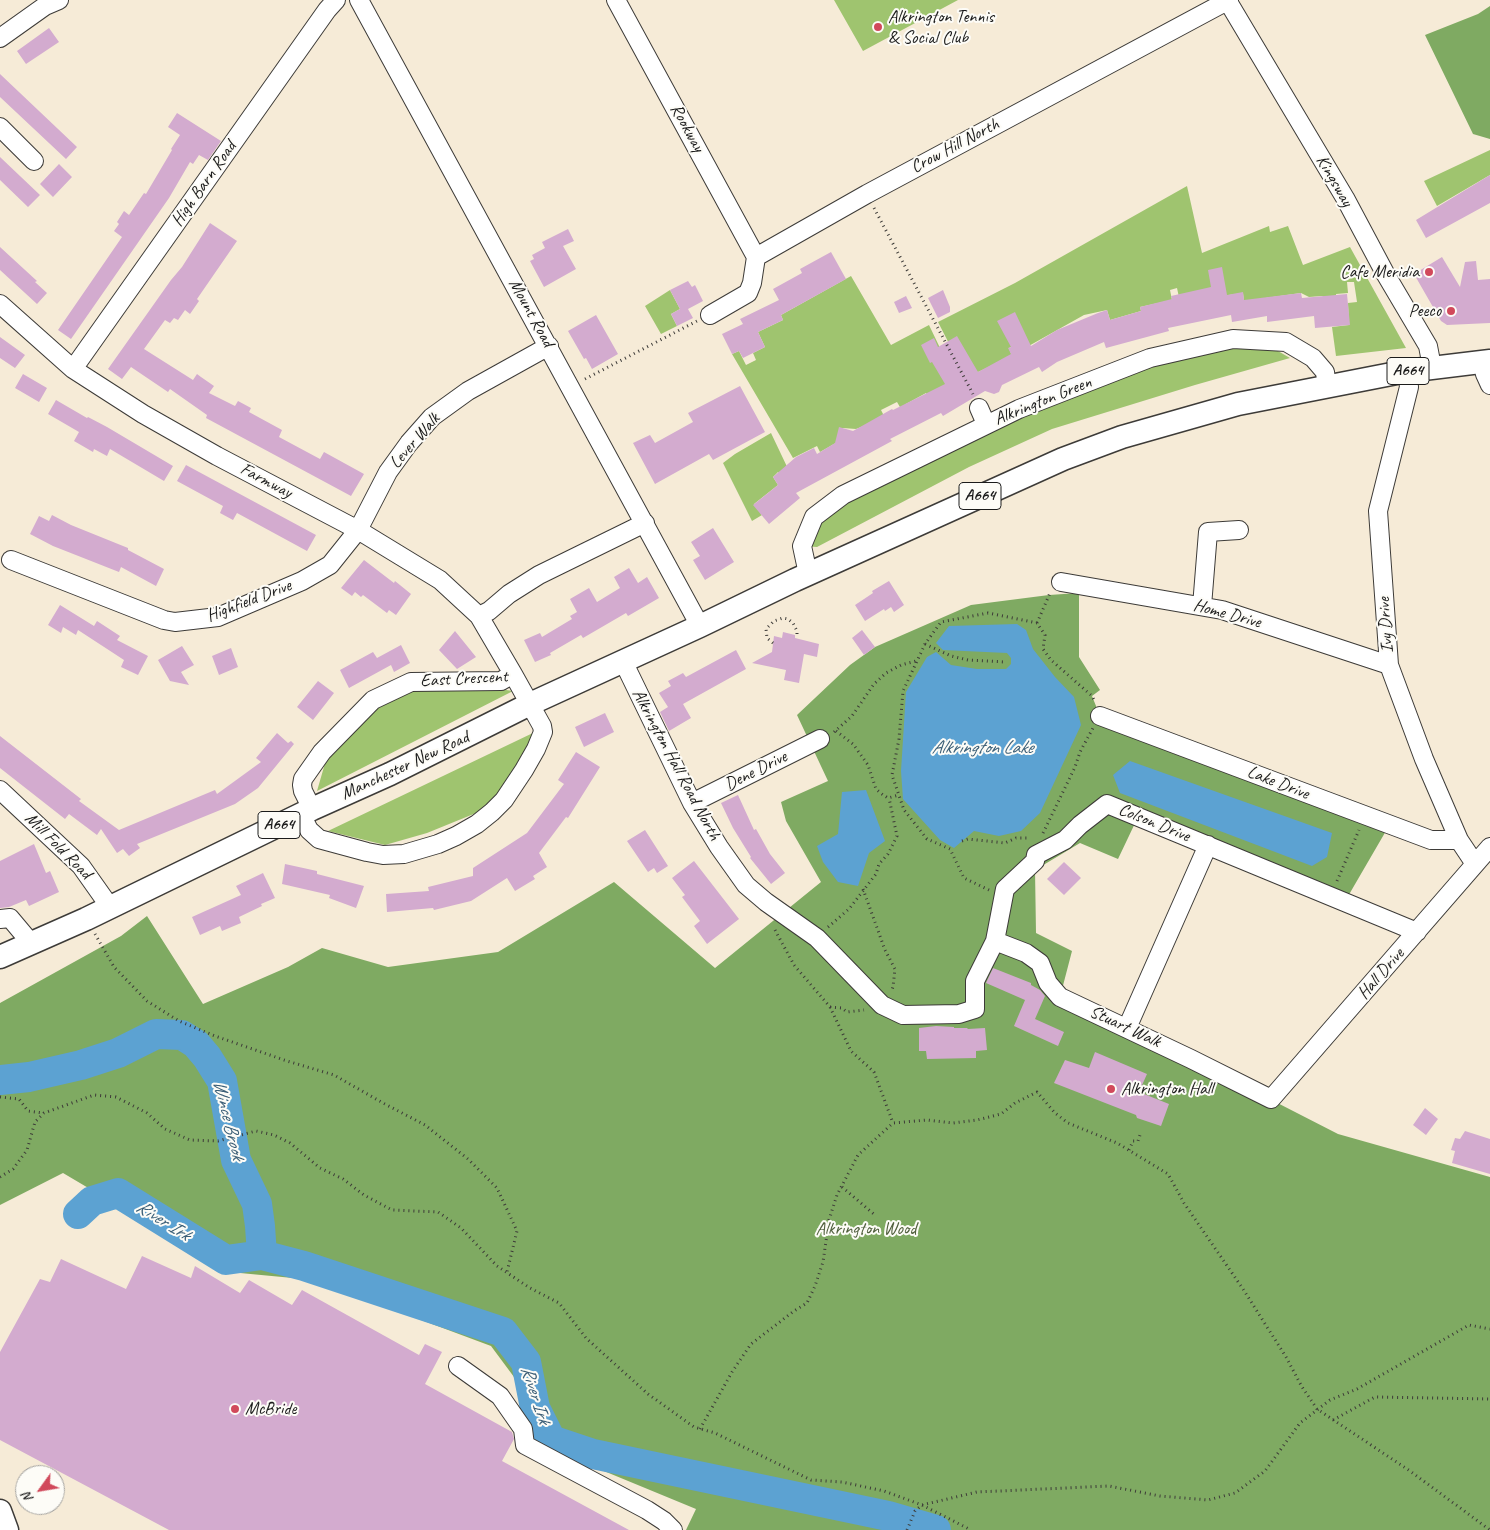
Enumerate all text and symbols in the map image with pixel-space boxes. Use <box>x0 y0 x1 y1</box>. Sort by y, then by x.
place label: Alkrington Tennis & Social Club <box>888 6 994 48</box>
marker: Alkrington Tennis & Social Club <box>872 21 884 33</box>
street label: Rookway <box>665 100 709 156</box>
street label: Crow Hill North <box>907 114 1003 178</box>
street label: High Barn Road <box>167 137 241 231</box>
street label: Kingsway <box>1311 151 1357 211</box>
place label: Cafe Meridia <box>1340 261 1419 283</box>
marker: Cafe Meridia <box>1423 266 1435 278</box>
street label: Mount Road <box>503 275 559 351</box>
place label: Peeco <box>1409 300 1441 322</box>
marker: Peeco <box>1445 305 1457 317</box>
road number: A664 <box>1387 358 1429 384</box>
street label: Alkrington Green <box>991 372 1095 430</box>
street label: Lever Walk <box>385 409 445 473</box>
street label: Farmway <box>236 458 296 504</box>
road number: A664 <box>959 482 1001 510</box>
street label: Highfield Drive <box>204 575 294 627</box>
street label: Home Drive <box>1191 595 1263 633</box>
street label: Ivy Drive <box>1373 597 1399 653</box>
street label: East Crescent <box>420 666 508 692</box>
street label: Alkrington Hall Road North <box>627 686 725 844</box>
street label: Manchester New Road <box>338 727 472 805</box>
water label: Alkrington Lake <box>931 737 1033 759</box>
street label: Dene Drive <box>721 746 791 796</box>
street label: Lake Drive <box>1244 761 1312 805</box>
street label: Colson Drive <box>1115 799 1193 847</box>
street label: Mill Fold Road <box>20 808 96 884</box>
road number: A664 <box>258 812 300 838</box>
street label: Hall Drive <box>1353 944 1409 1004</box>
street label: Stuart Walk <box>1086 1001 1164 1053</box>
water label: Wince Brook <box>207 1078 249 1162</box>
place label: Alkrington Hall <box>1121 1078 1213 1100</box>
marker: Alkrington Hall <box>1105 1083 1117 1095</box>
water label: River Irk <box>132 1196 194 1246</box>
park label: Alkrington Wood <box>816 1218 916 1240</box>
water label: River Irk <box>515 1363 555 1427</box>
place label: McBride <box>245 1398 296 1420</box>
marker: McBride <box>229 1403 241 1415</box>
north arrow <box>15 1465 65 1515</box>
text: N <box>18 1490 37 1506</box>

